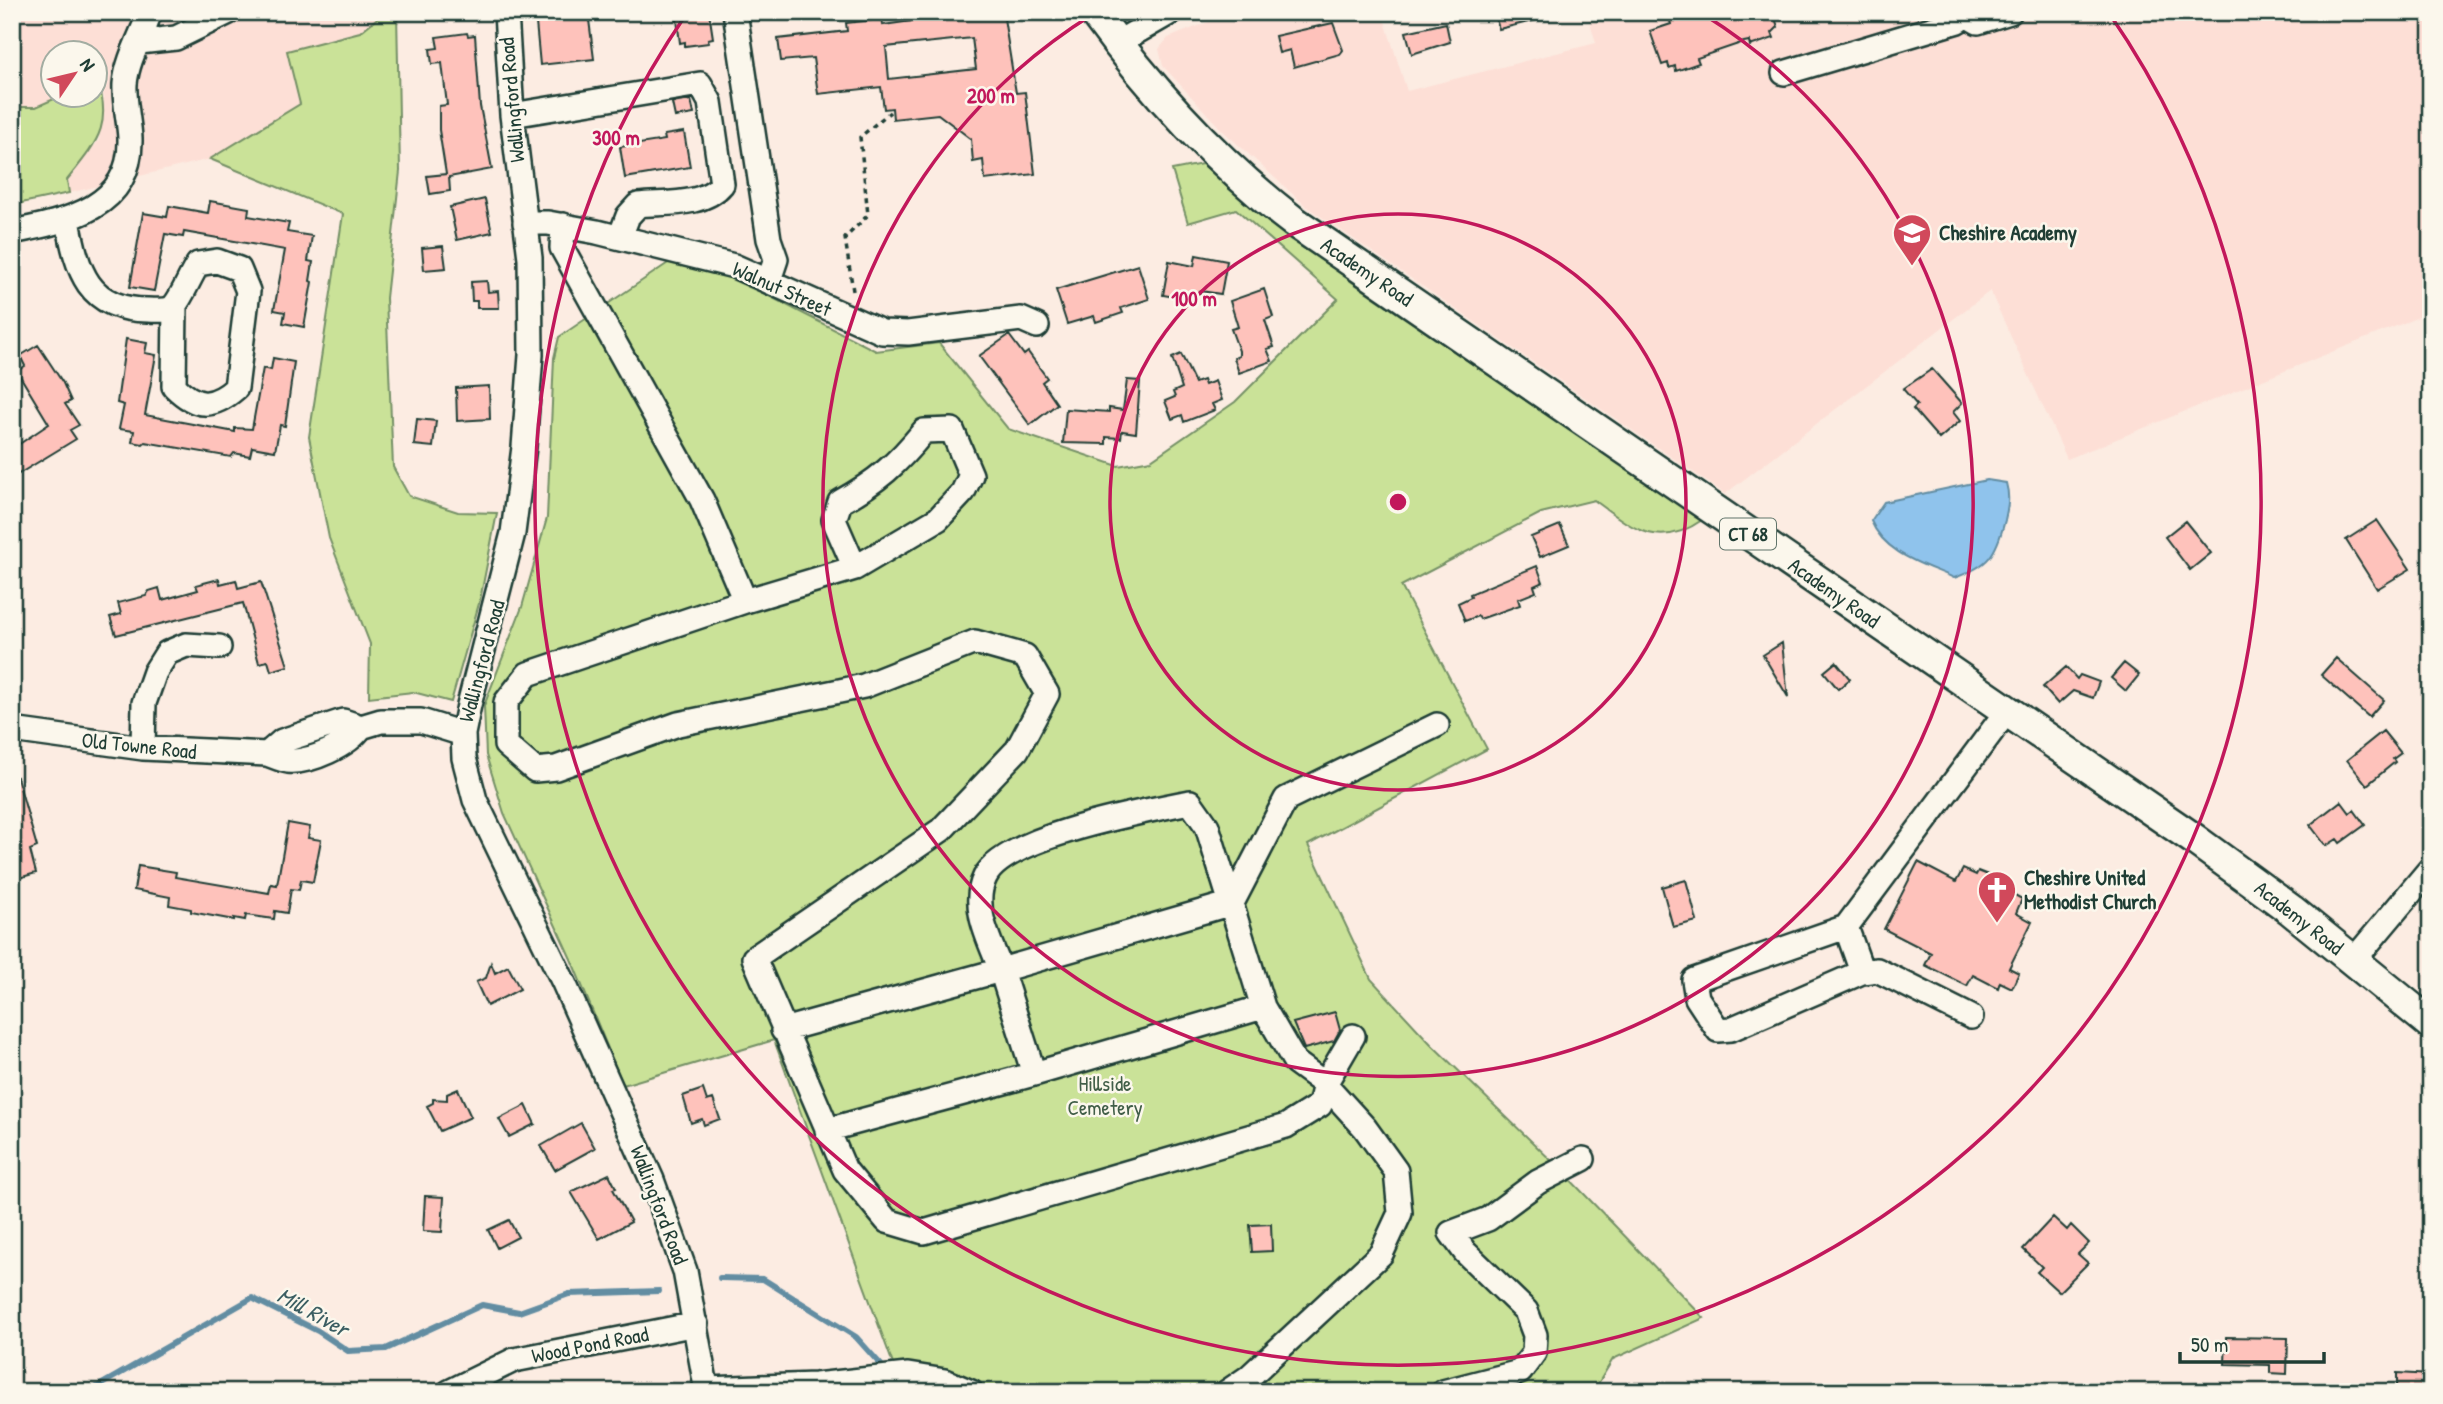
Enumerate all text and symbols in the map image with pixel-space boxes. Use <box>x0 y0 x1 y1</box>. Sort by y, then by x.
street label: Wallingford Road <box>492 36 531 164</box>
north arrow <box>38 38 108 108</box>
text: N <box>74 53 101 76</box>
text: 200 m <box>967 81 1015 110</box>
text: 300 m <box>592 123 640 152</box>
school or university icon: Cheshire Academy <box>1891 212 1933 267</box>
place label: Cheshire Academy <box>1939 218 2077 248</box>
street label: Academy Road <box>1315 230 1419 313</box>
street label: Walnut Street <box>728 254 837 324</box>
text: 100 m <box>1171 284 1217 313</box>
centre of rings <box>1386 490 1410 514</box>
road number: CT 68 <box>1720 519 1776 550</box>
street label: Academy Road <box>1783 550 1886 635</box>
street label: Wallingford Road <box>451 597 512 725</box>
street label: Old Towne Road <box>80 725 198 766</box>
place label: Cheshire United Methodist Church <box>2024 863 2156 916</box>
church icon: Cheshire United Methodist Church <box>1976 869 2018 924</box>
street label: Academy Road <box>2249 874 2350 962</box>
park label: Hillside Cemetery <box>1067 1069 1143 1122</box>
street label: Wallingford Road <box>623 1141 695 1269</box>
water label: Mill River <box>272 1279 357 1345</box>
street label: Wood Pond Road <box>529 1319 651 1370</box>
scale bar <box>2180 1320 2324 1364</box>
text: 50 m <box>2191 1330 2228 1359</box>

